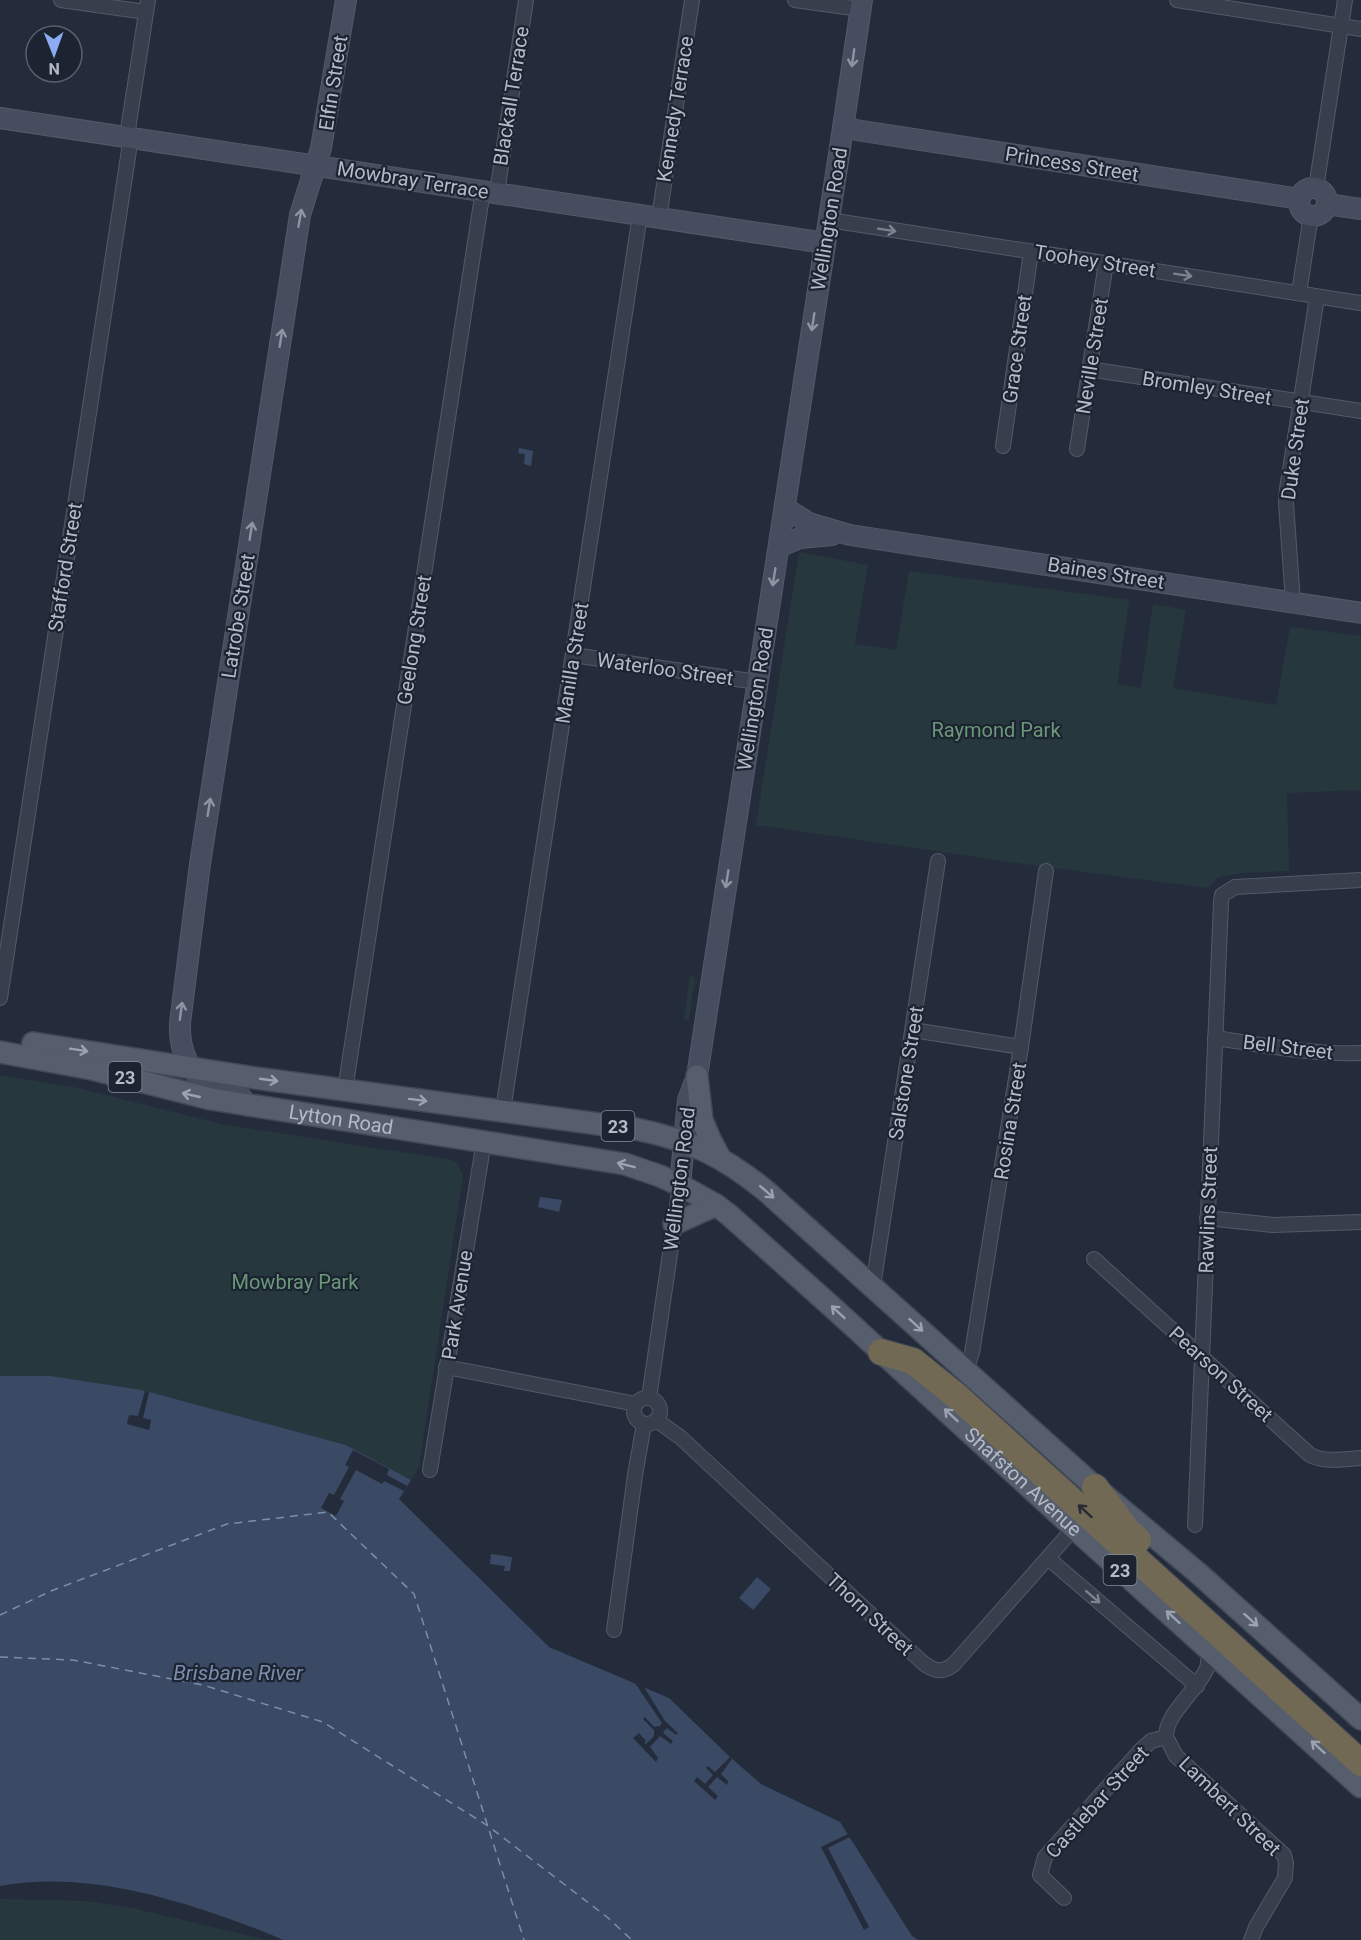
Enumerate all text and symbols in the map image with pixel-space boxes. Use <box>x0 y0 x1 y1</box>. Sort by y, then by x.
north arrow <box>24 24 84 84</box>
street label: Blackall Terrace <box>488 25 534 167</box>
street label: Elfin Street <box>314 34 352 132</box>
street label: Kennedy Terrace <box>652 34 698 184</box>
one-way arrow <box>848 47 859 67</box>
text: N <box>48 59 60 78</box>
street label: Princess Street <box>1004 142 1140 186</box>
street label: Wellington Road <box>806 146 852 292</box>
street label: Mowbray Terrace <box>336 156 490 204</box>
one-way arrow <box>295 208 306 228</box>
one-way arrow <box>876 224 896 235</box>
street label: Toohey Street <box>1033 240 1157 282</box>
one-way arrow <box>1173 270 1193 281</box>
street label: Grace Street <box>997 293 1037 405</box>
street label: Neville Street <box>1071 296 1113 416</box>
one-way arrow <box>808 312 819 331</box>
one-way arrow <box>275 329 286 348</box>
street label: Bromley Street <box>1141 366 1273 410</box>
street label: Duke Street <box>1276 397 1314 501</box>
street label: Stafford Street <box>43 501 87 633</box>
one-way arrow <box>246 521 257 541</box>
street label: Latrobe Street <box>216 552 260 680</box>
street label: Baines Street <box>1046 552 1166 594</box>
one-way arrow <box>768 567 779 586</box>
street label: Geelong Street <box>392 573 436 707</box>
street label: Manilla Street <box>551 601 593 725</box>
street label: Wellington Road <box>732 626 778 772</box>
street label: Waterloo Street <box>595 648 735 690</box>
park label: Raymond Park <box>931 718 1061 742</box>
one-way arrow <box>203 797 214 817</box>
one-way arrow <box>722 869 733 888</box>
one-way arrow <box>176 1002 187 1022</box>
street label: Salstone Street <box>884 1004 928 1142</box>
street label: Bell Street <box>1242 1030 1334 1064</box>
one-way arrow <box>68 1044 88 1055</box>
street label: Rosina Street <box>989 1061 1031 1181</box>
road number: 23 <box>108 1062 142 1092</box>
one-way arrow <box>259 1074 278 1085</box>
one-way arrow <box>182 1088 201 1100</box>
one-way arrow <box>407 1095 427 1106</box>
street label: Lytton Road <box>287 1099 395 1139</box>
street label: Wellington Road <box>658 1106 700 1252</box>
road number: 23 <box>602 1111 634 1141</box>
street label: Rawlins Street <box>1194 1146 1222 1274</box>
one-way arrow <box>616 1158 635 1170</box>
one-way arrow <box>759 1185 774 1199</box>
street label: Park Avenue <box>436 1248 478 1362</box>
park label: Mowbray Park <box>232 1270 359 1294</box>
one-way arrow <box>830 1304 845 1319</box>
one-way arrow <box>908 1318 923 1332</box>
street label: Pearson Street <box>1164 1321 1278 1427</box>
one-way arrow <box>944 1408 959 1422</box>
street label: Shafston Avenue <box>960 1422 1087 1541</box>
one-way arrow <box>1078 1504 1093 1518</box>
road number: 23 <box>1104 1555 1136 1585</box>
street label: Thorn Street <box>822 1568 918 1660</box>
one-way arrow <box>1085 1590 1100 1604</box>
one-way arrow <box>1166 1610 1181 1624</box>
one-way arrow <box>1243 1613 1258 1627</box>
water label: Brisbane River <box>173 1661 304 1685</box>
one-way arrow <box>1310 1740 1325 1755</box>
street label: Castlebar Street <box>1040 1741 1154 1863</box>
street label: Lambert Street <box>1174 1751 1286 1861</box>

